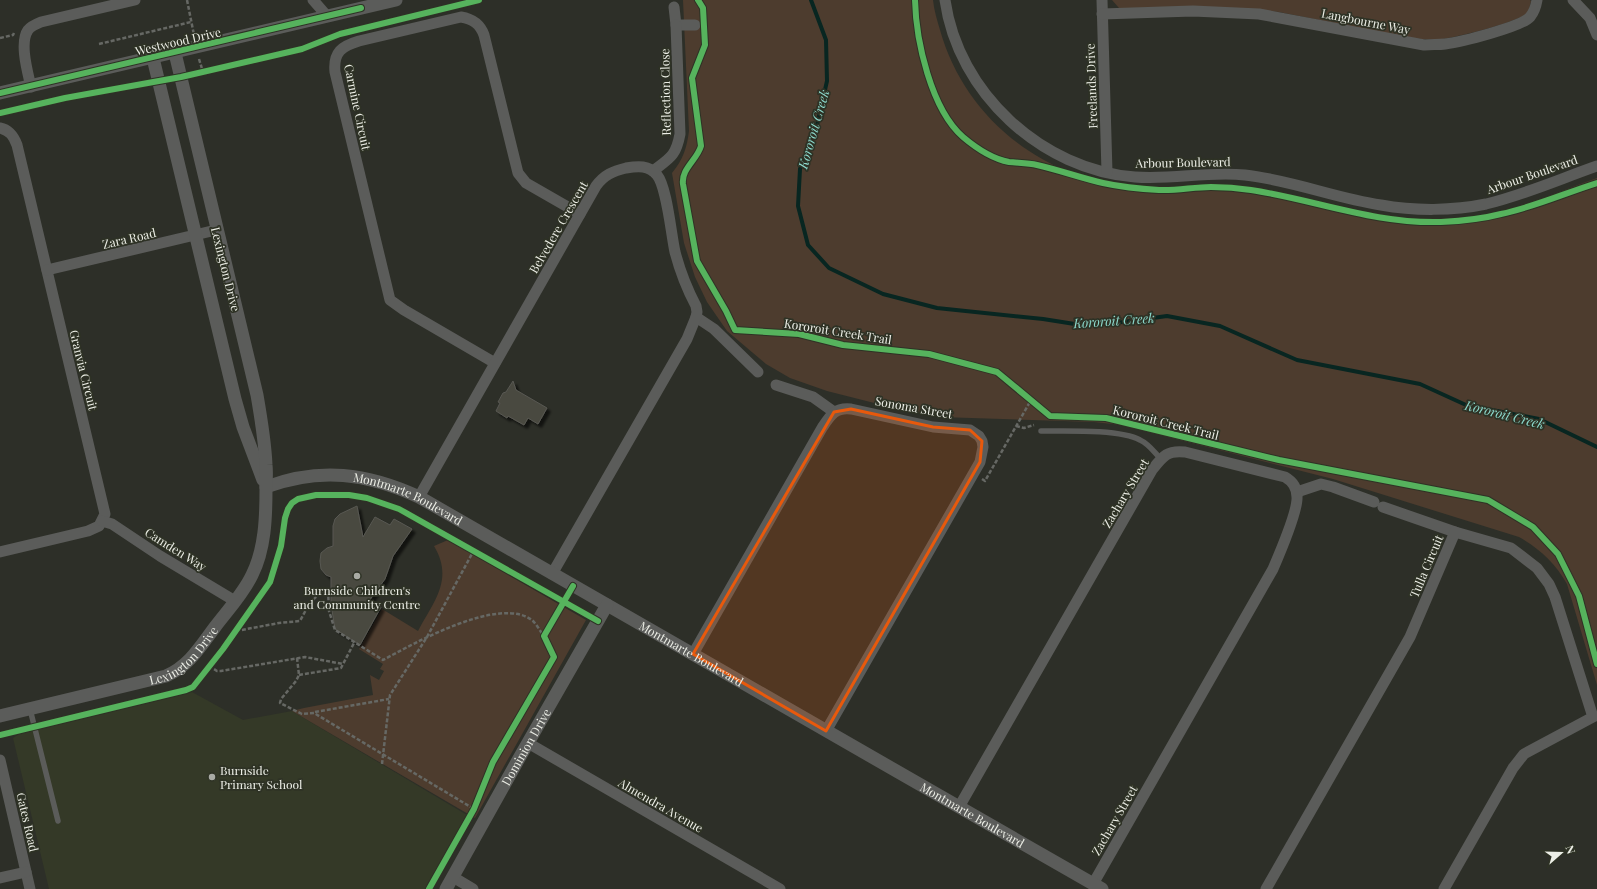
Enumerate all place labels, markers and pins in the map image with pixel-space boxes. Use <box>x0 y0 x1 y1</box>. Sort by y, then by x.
marker: Burnside Children's and Community Centre <box>352 571 362 581</box>
place label: Burnside Children's and Community Centre <box>294 582 420 612</box>
place label: Burnside Primary School <box>220 762 303 792</box>
marker: Burnside Primary School <box>207 772 217 782</box>

